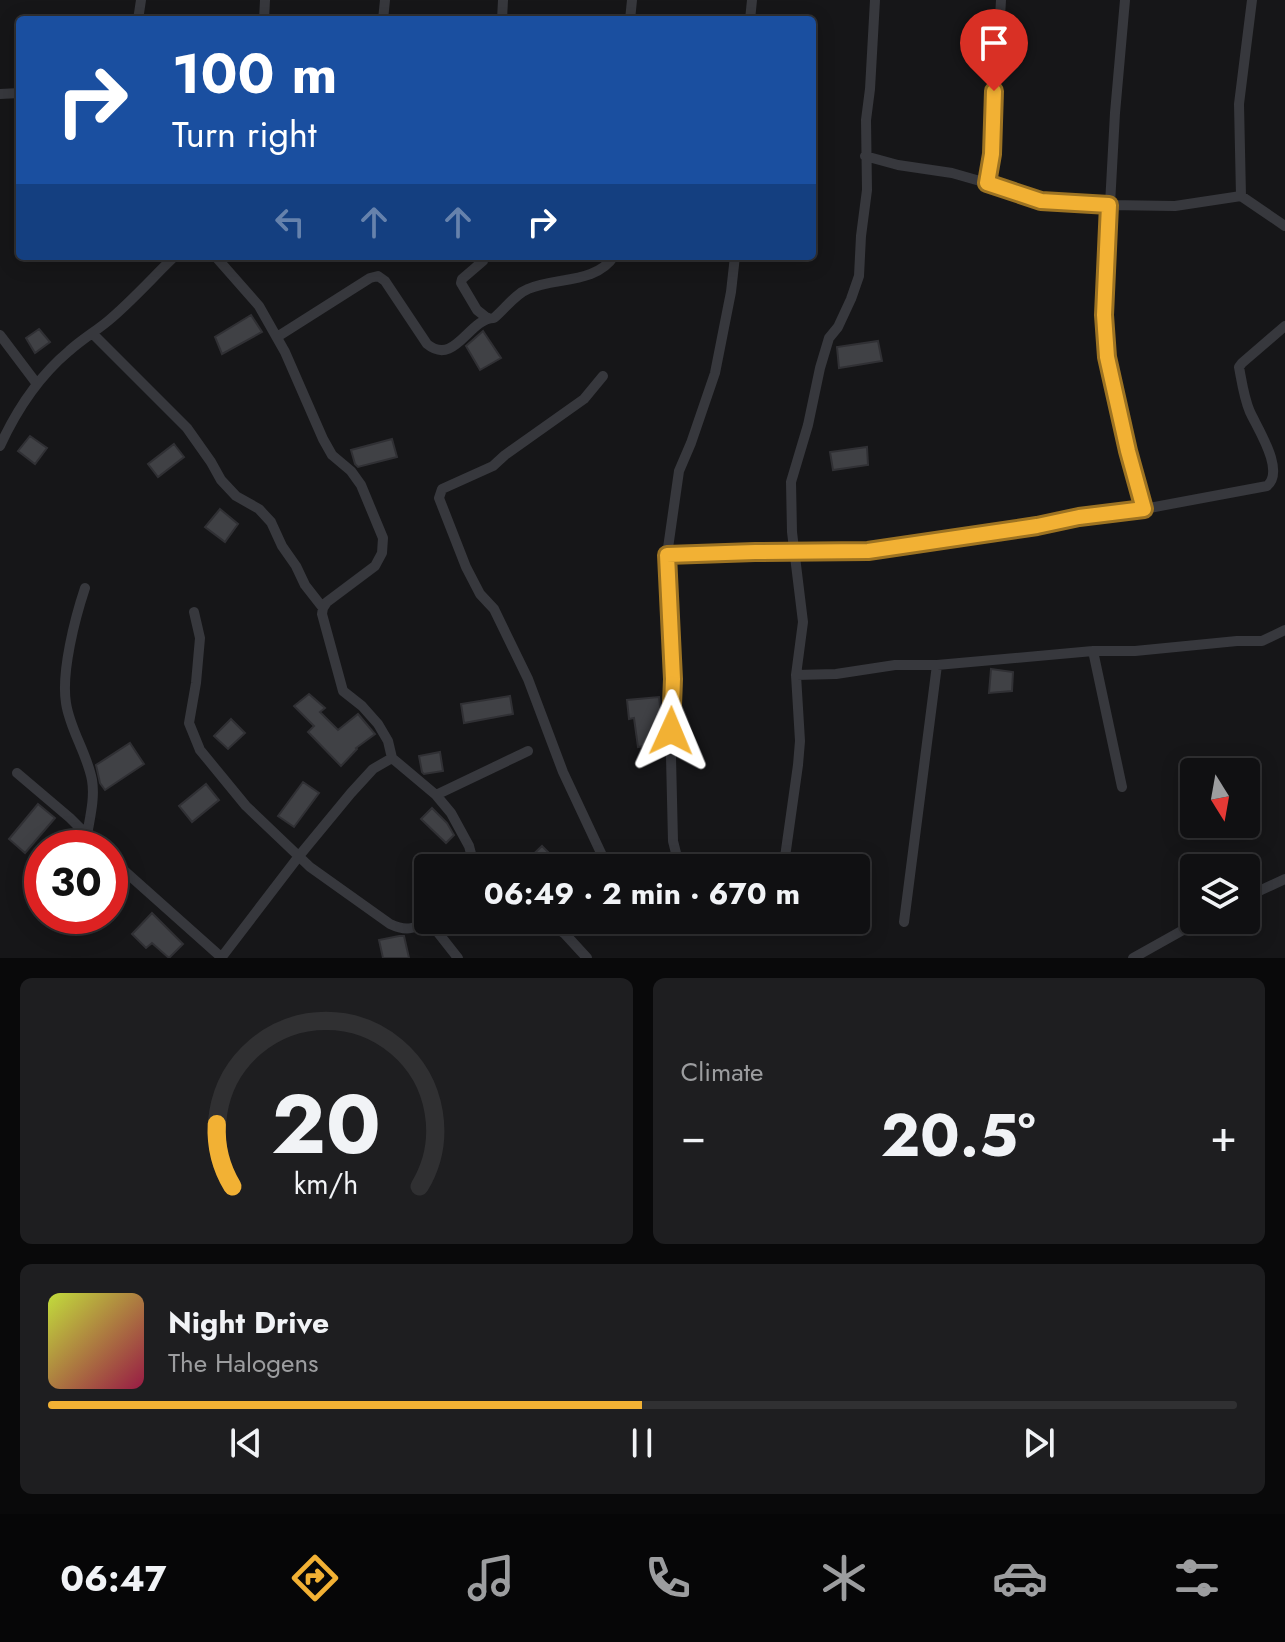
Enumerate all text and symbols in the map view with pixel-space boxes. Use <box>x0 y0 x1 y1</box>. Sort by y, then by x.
pin <box>960 9 1028 91</box>
icon: arrive <box>972 21 1016 65</box>
text: 100 m <box>172 33 337 114</box>
icon: right <box>40 48 144 152</box>
text: Turn right <box>172 108 317 160</box>
icon: left <box>268 200 312 244</box>
icon: ahead <box>352 200 396 244</box>
icon: ahead <box>436 200 480 244</box>
icon: right <box>520 200 564 244</box>
position arrow <box>629 689 713 773</box>
north arrow <box>1180 758 1260 838</box>
map controls <box>1180 758 1260 934</box>
speed limit sign: 30 <box>24 830 128 934</box>
button: layers <box>1180 854 1260 934</box>
text: 06:49 · 2 min · 670 m <box>484 872 800 915</box>
text: Climate <box>681 1053 763 1091</box>
text: 20 <box>271 1064 381 1184</box>
text: 20.5° <box>881 1092 1036 1179</box>
text: − <box>681 1104 706 1168</box>
text: + <box>1210 1104 1237 1168</box>
text: km/h <box>294 1163 359 1205</box>
text: Night Drive <box>168 1301 329 1344</box>
text: The Halogens <box>168 1344 319 1382</box>
icon: previous <box>224 1421 268 1465</box>
icon: pause <box>620 1421 664 1465</box>
icon: next <box>1017 1421 1061 1465</box>
icon: directions <box>287 1550 343 1606</box>
icon: music <box>463 1550 519 1606</box>
icon: phone <box>640 1550 696 1606</box>
icon: climate <box>816 1550 872 1606</box>
icon: car <box>992 1550 1048 1606</box>
icon: filters <box>1169 1550 1225 1606</box>
text: 06:47 <box>60 1552 167 1604</box>

